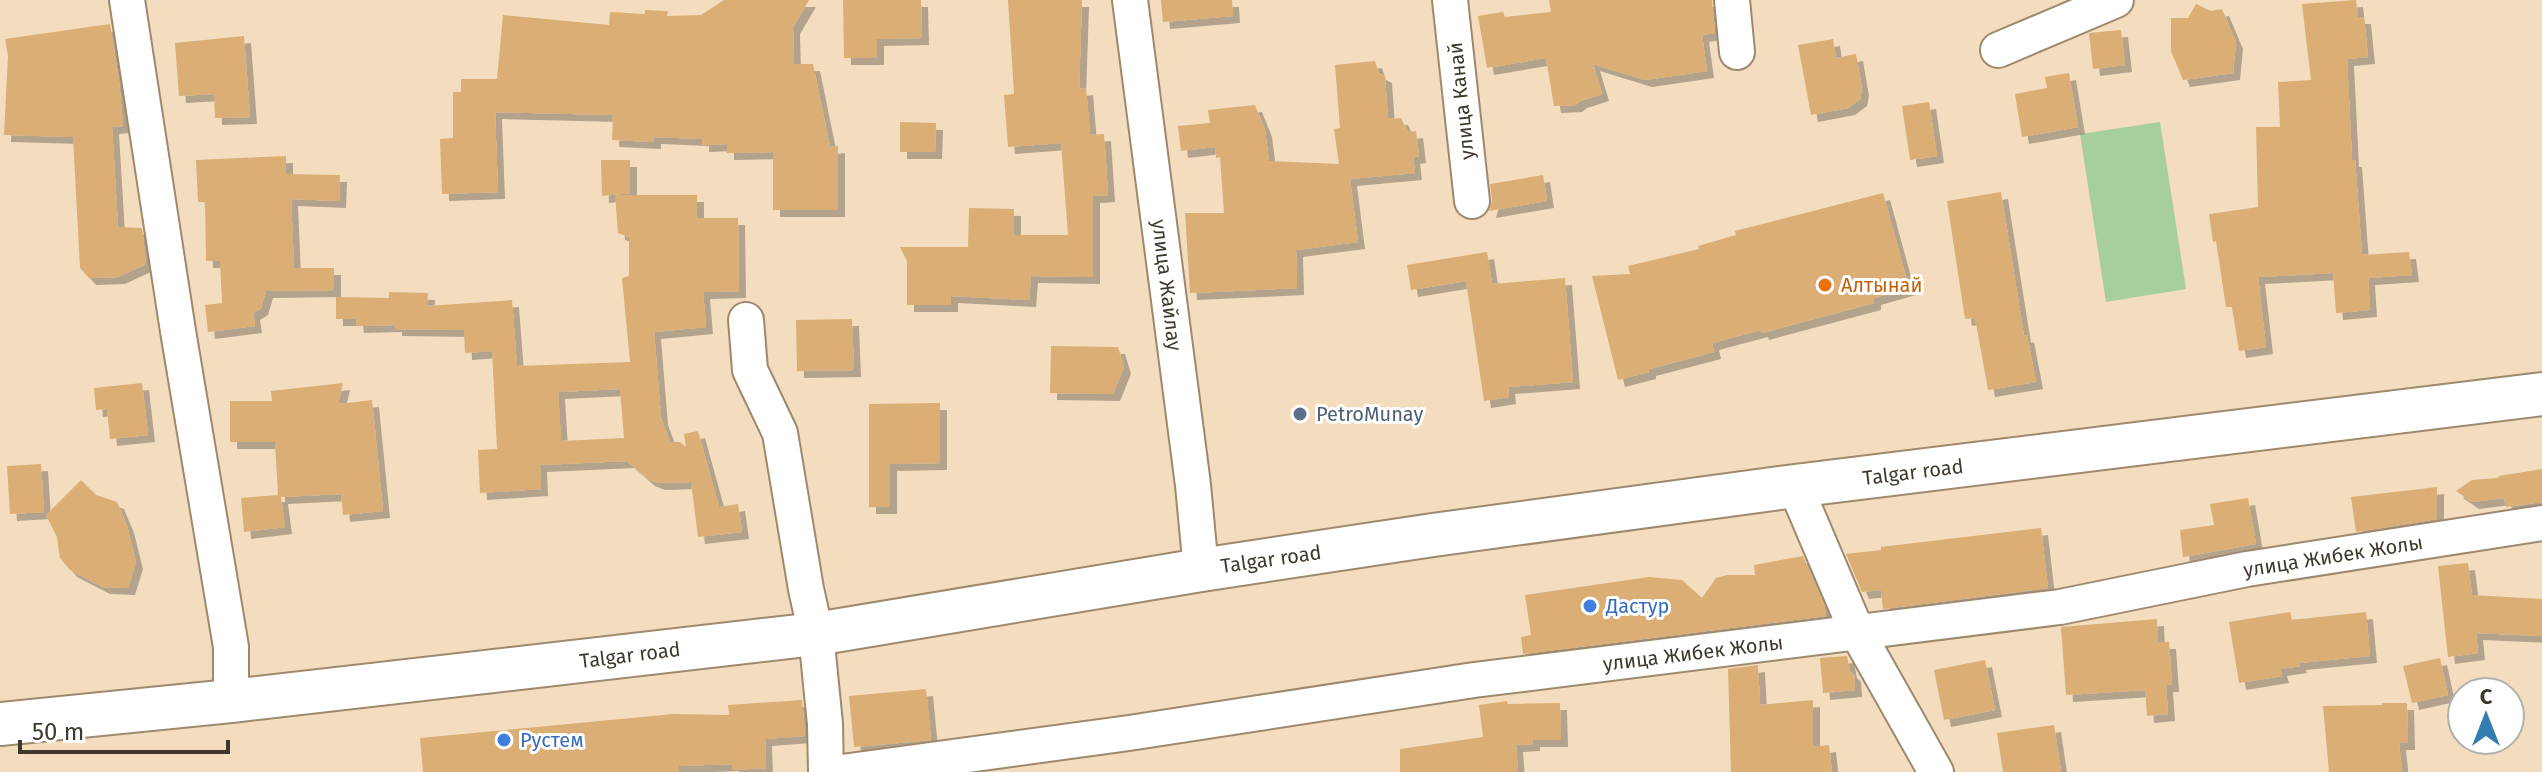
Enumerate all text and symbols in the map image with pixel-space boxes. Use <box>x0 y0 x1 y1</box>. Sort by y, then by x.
street label: улица Канай <box>1443 41 1479 161</box>
street label: улица Жайлау <box>1147 218 1187 352</box>
place label: Алтынай <box>1841 273 1922 297</box>
marker: Алтынай <box>1816 276 1834 294</box>
place label: PetroMunay <box>1316 402 1423 426</box>
marker: PetroMunay <box>1291 405 1309 423</box>
street label: Talgar road <box>1861 454 1965 490</box>
street label: улица Жибек Жолы <box>2242 530 2424 582</box>
street label: Talgar road <box>1219 540 1323 578</box>
place label: Дастур <box>1605 594 1669 618</box>
marker: Дастур <box>1581 597 1599 615</box>
street label: улица Жибек Жолы <box>1602 630 1784 676</box>
street label: Talgar road <box>578 637 682 673</box>
north arrow <box>2446 676 2526 756</box>
text: С <box>2480 683 2493 710</box>
scale bar <box>20 704 228 754</box>
text: 50 m <box>32 718 84 746</box>
place label: Рустем <box>520 728 584 752</box>
marker: Рустем <box>495 731 513 749</box>

